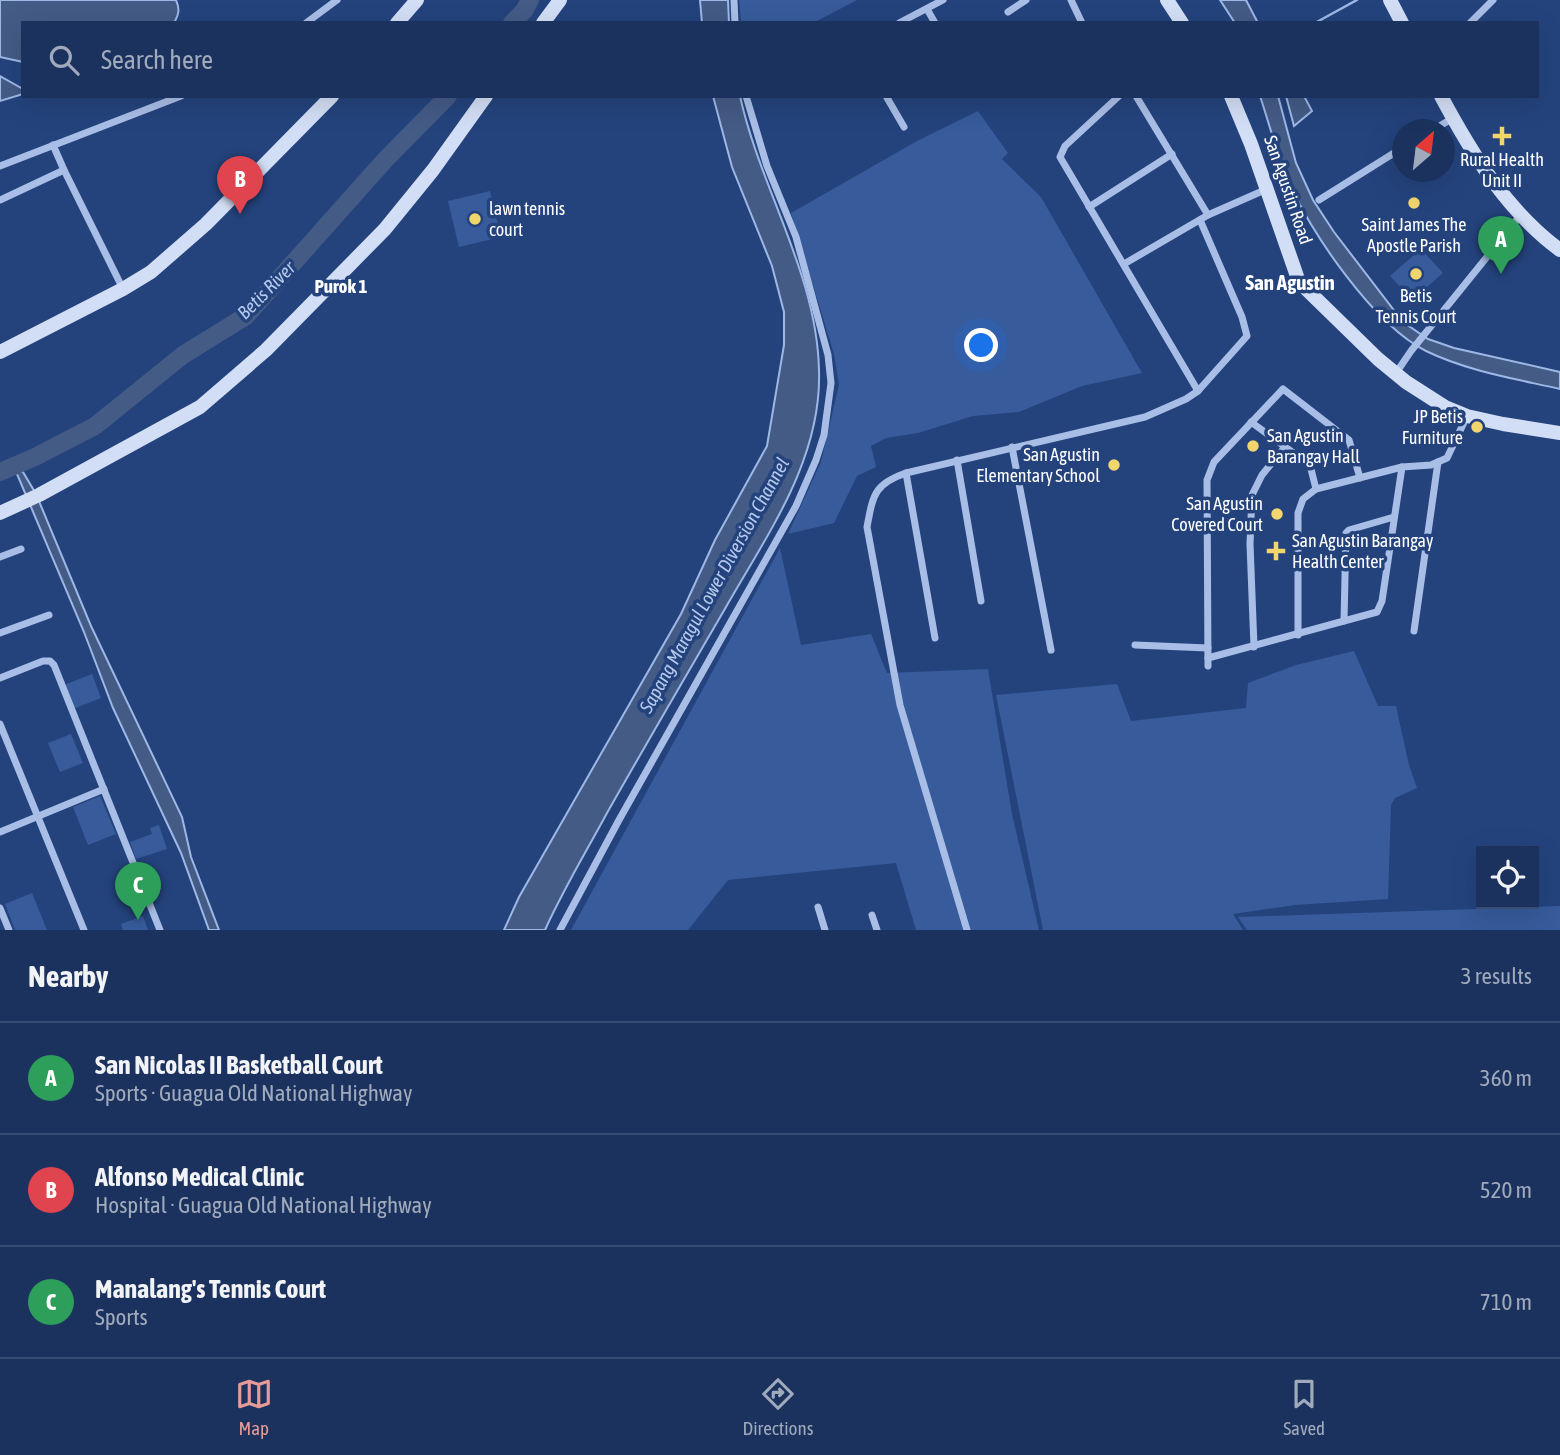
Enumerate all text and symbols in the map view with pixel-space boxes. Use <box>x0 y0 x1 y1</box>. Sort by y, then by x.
search box <box>21 21 1539 98</box>
icon: search <box>45 41 83 79</box>
text: Search here <box>101 45 213 75</box>
north arrow <box>1392 119 1455 182</box>
marker: Rural Health Unit II <box>1492 126 1512 146</box>
street label: San Agustin Road <box>1260 133 1317 247</box>
place label: Rural Health Unit II <box>1460 149 1544 191</box>
pin: B <box>217 156 263 214</box>
marker: Saint James The Apostle Parish <box>1406 195 1422 211</box>
place label: lawn tennis court <box>489 198 565 240</box>
marker: lawn tennis court <box>467 211 483 227</box>
place label: Saint James The Apostle Parish <box>1362 214 1466 256</box>
pin: A <box>1478 216 1524 274</box>
water label: Betis River <box>233 256 300 323</box>
marker: Betis Tennis Court <box>1408 266 1424 282</box>
district label: San Agustin <box>1245 270 1335 294</box>
district label: Purok 1 <box>315 275 368 297</box>
place label: Betis Tennis Court <box>1376 285 1456 327</box>
your location <box>964 328 998 362</box>
place label: JP Betis Furniture <box>1402 406 1463 448</box>
marker: JP Betis Furniture <box>1469 419 1485 435</box>
place label: San Agustin Barangay Hall <box>1267 425 1360 467</box>
marker: San Agustin Barangay Hall <box>1245 438 1261 454</box>
place label: San Agustin Elementary School <box>976 444 1100 486</box>
water label: Sapang Maragul Lower Diversion Channel <box>634 454 793 717</box>
marker: San Agustin Elementary School <box>1106 457 1122 473</box>
place label: San Agustin Covered Court <box>1171 493 1263 535</box>
marker: San Agustin Covered Court <box>1269 506 1285 522</box>
place label: San Agustin Barangay Health Center <box>1292 530 1433 572</box>
marker: San Agustin Barangay Health Center <box>1266 541 1286 561</box>
map controls <box>1476 846 1539 909</box>
button: locate <box>1476 846 1539 909</box>
pin: C <box>115 862 161 920</box>
text: Nearby <box>28 959 108 993</box>
text: 3 results <box>1461 963 1532 989</box>
text: San Nicolas II Basketball Court <box>95 1050 383 1080</box>
text: A <box>45 1065 57 1091</box>
text: 360 m <box>1480 1065 1532 1091</box>
text: Sports · Guagua Old National Highway <box>95 1080 413 1106</box>
text: Alfonso Medical Clinic <box>95 1162 304 1192</box>
text: B <box>46 1177 56 1203</box>
text: 520 m <box>1480 1177 1532 1203</box>
text: Hospital · Guagua Old National Highway <box>95 1192 432 1218</box>
text: Manalang's Tennis Court <box>95 1274 326 1304</box>
text: C <box>46 1289 56 1315</box>
text: 710 m <box>1480 1289 1532 1315</box>
text: Sports <box>95 1304 148 1330</box>
tab: Map <box>235 1375 273 1439</box>
tab: Directions <box>743 1375 813 1439</box>
tab: Saved <box>1283 1375 1325 1439</box>

